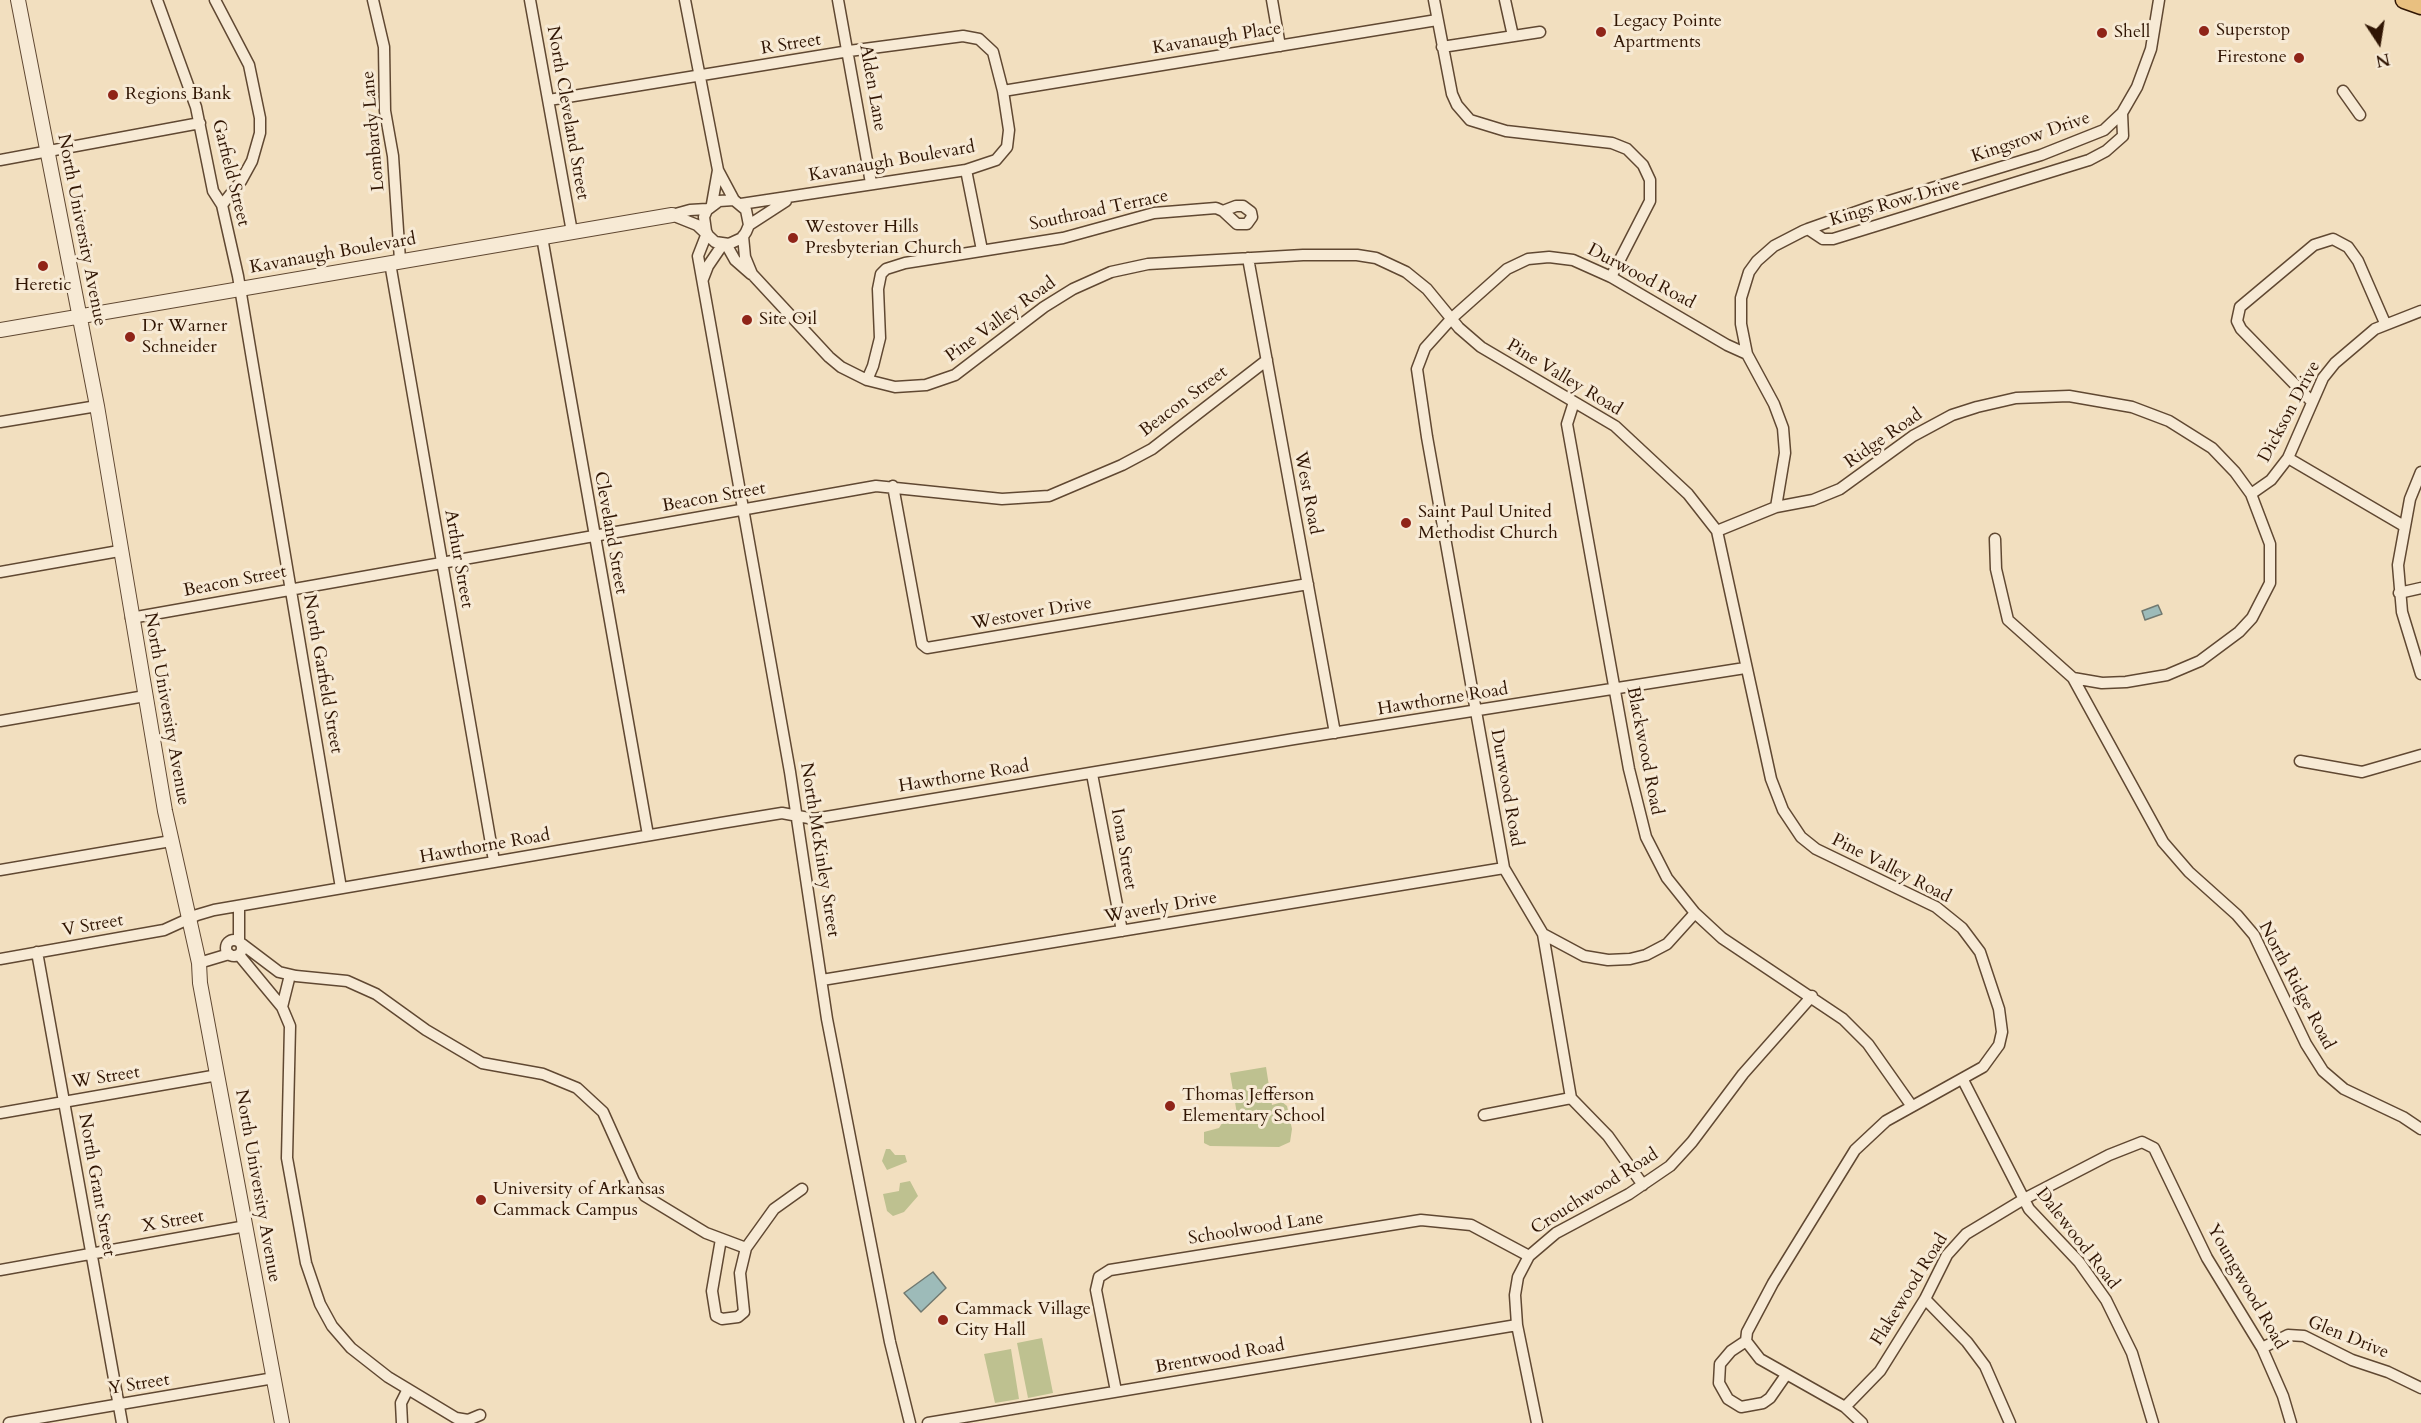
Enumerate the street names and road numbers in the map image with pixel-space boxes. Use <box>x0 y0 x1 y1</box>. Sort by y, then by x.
street label: Kavanaugh Place <box>1151 18 1283 60</box>
street label: North Cleveland Street <box>541 24 593 202</box>
street label: R Street <box>759 30 823 60</box>
street label: Alden Lane <box>854 43 890 133</box>
street label: Lombardy Lane <box>358 70 390 192</box>
street label: Kingsrow Drive <box>1969 108 2093 168</box>
street label: Garfield Street <box>206 117 254 229</box>
street label: North University Avenue <box>52 132 110 328</box>
street label: Kavanaugh Boulevard <box>807 137 977 187</box>
street label: Kings Row Drive <box>1827 174 1963 232</box>
street label: Southroad Terrace <box>1028 186 1170 236</box>
street label: Kavanaugh Boulevard <box>248 229 418 279</box>
street label: Durwood Road <box>1583 240 1699 314</box>
street label: Pine Valley Road <box>942 273 1060 367</box>
street label: Pine Valley Road <box>1502 335 1626 421</box>
street label: Dickson Drive <box>2254 358 2326 466</box>
street label: Beacon Street <box>1136 362 1232 442</box>
street label: Ridge Road <box>1841 404 1927 474</box>
street label: West Road <box>1288 450 1326 536</box>
street label: Cleveland Street <box>589 470 631 596</box>
street label: Beacon Street <box>661 478 767 518</box>
street label: Arthur Street <box>439 508 477 610</box>
street label: Beacon Street <box>182 561 288 603</box>
street label: North Garfield Street <box>297 593 347 755</box>
street label: Westover Drive <box>970 593 1094 635</box>
street label: North University Avenue <box>138 611 194 807</box>
street label: Hawthorne Road <box>1376 679 1510 721</box>
street label: Blackwood Road <box>1621 685 1667 817</box>
street label: Durwood Road <box>1485 728 1527 848</box>
street label: Hawthorne Road <box>897 756 1031 798</box>
street label: North McKinley Street <box>795 761 843 939</box>
street label: Iona Street <box>1105 807 1141 891</box>
street label: Hawthorne Road <box>418 825 552 869</box>
street label: Pine Valley Road <box>1828 830 1954 908</box>
street label: Waverly Drive <box>1103 887 1219 929</box>
street label: V Street <box>61 910 125 942</box>
street label: North Ridge Road <box>2253 918 2339 1054</box>
street label: W Street <box>71 1062 141 1094</box>
street label: North University Avenue <box>229 1088 285 1284</box>
street label: North Grant Street <box>73 1112 119 1258</box>
street label: Crouchwood Road <box>1527 1144 1663 1240</box>
street label: Dalewood Road <box>2031 1184 2123 1294</box>
street label: X Street <box>140 1206 206 1238</box>
street label: Schoolwood Lane <box>1187 1208 1325 1250</box>
street label: Youngwood Road <box>2201 1220 2291 1354</box>
street label: Flakewood Road <box>1867 1230 1953 1350</box>
street label: Glen Drive <box>2304 1312 2392 1364</box>
street label: Brentwood Road <box>1154 1335 1286 1379</box>
street label: Y Street <box>107 1370 171 1400</box>

